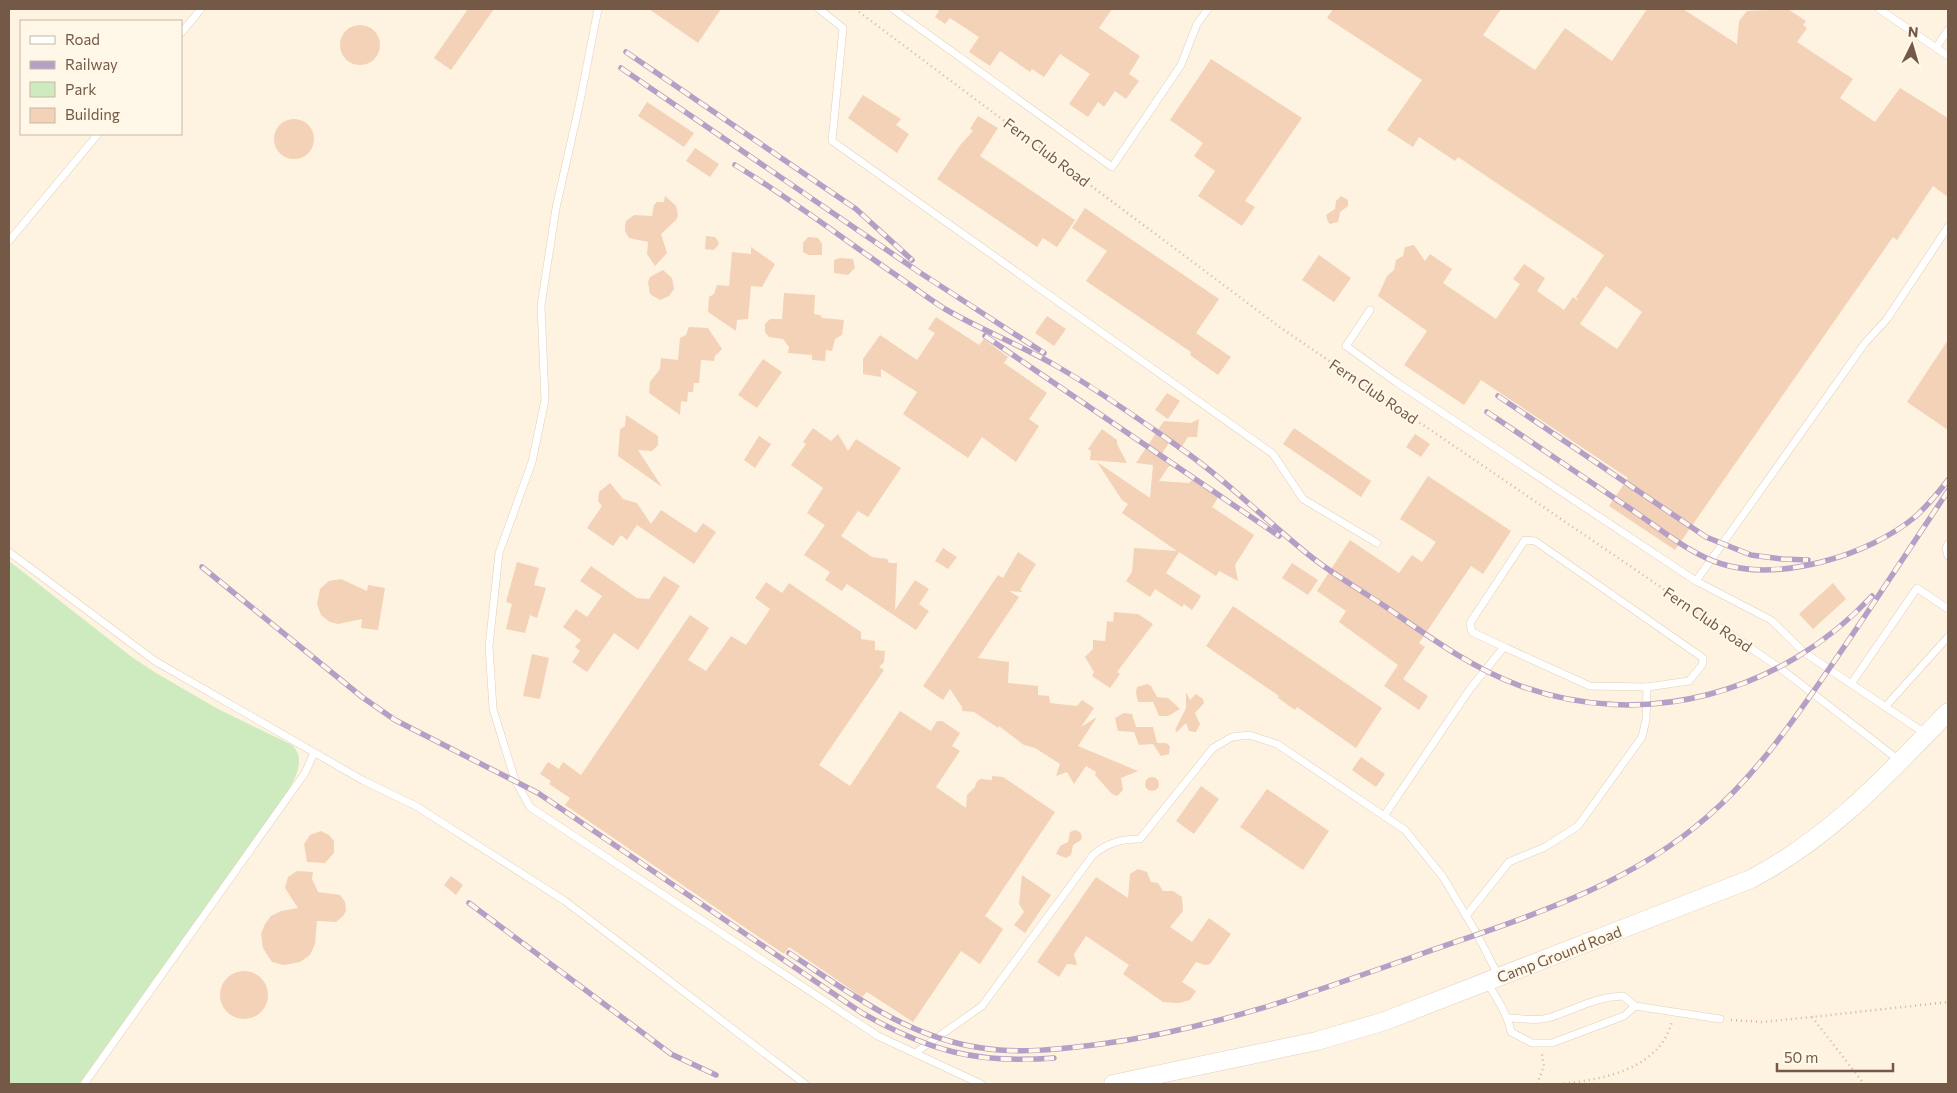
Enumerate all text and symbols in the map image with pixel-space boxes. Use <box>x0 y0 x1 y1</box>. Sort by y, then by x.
legend <box>20 20 182 135</box>
north arrow <box>1887 20 1937 70</box>
text: N <box>1907 23 1919 40</box>
text: Road <box>65 30 100 48</box>
text: Railway <box>65 55 118 73</box>
text: Park <box>65 80 96 98</box>
text: Building <box>65 105 120 123</box>
street label: Fern Club Road <box>1000 114 1094 190</box>
street label: Fern Club Road <box>1326 355 1422 427</box>
street label: Fern Club Road <box>1660 583 1756 655</box>
street label: Camp Ground Road <box>1494 922 1624 986</box>
scale bar <box>1777 1040 1893 1072</box>
text: 50 m <box>1784 1048 1818 1066</box>

